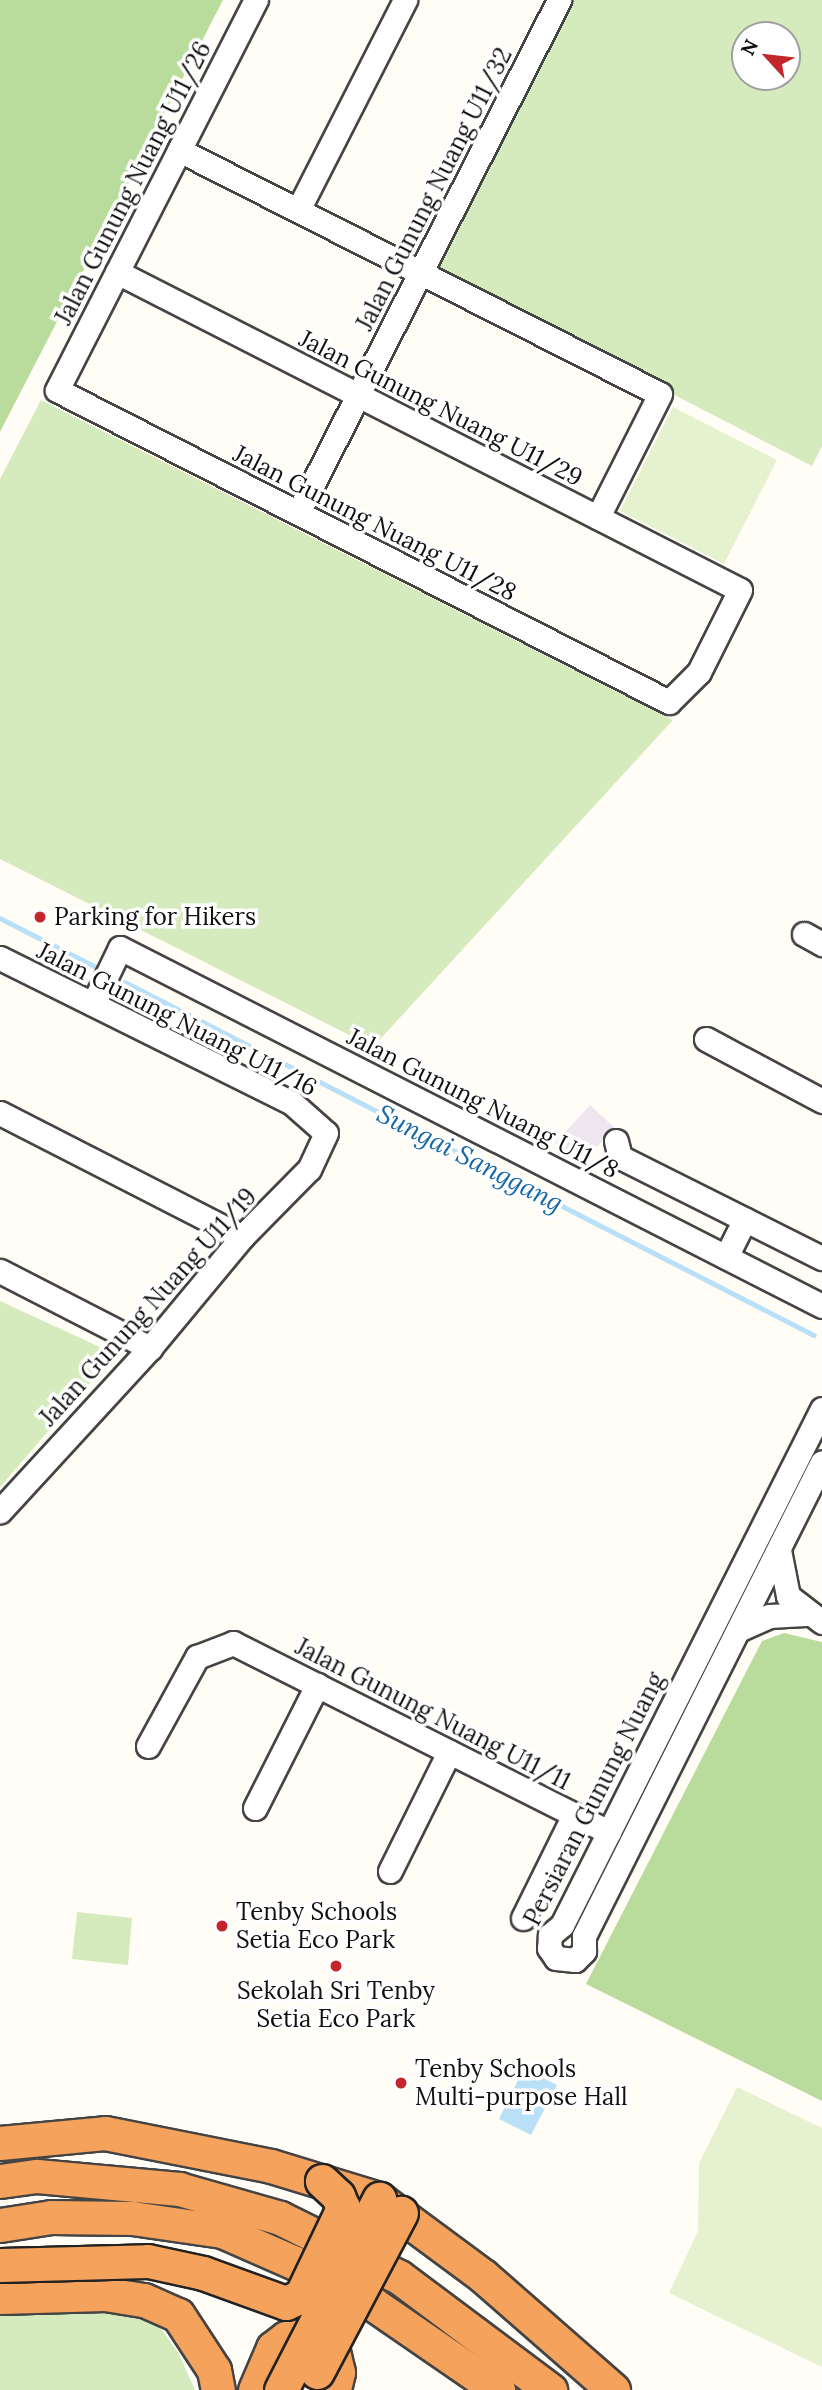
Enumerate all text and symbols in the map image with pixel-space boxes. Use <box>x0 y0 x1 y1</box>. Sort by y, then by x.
north arrow <box>731 21 801 91</box>
text: N <box>735 35 763 59</box>
street label: Jalan Gunung Nuang U11/26 <box>49 37 217 329</box>
street label: Jalan Gunung Nuang U11/32 <box>350 43 518 335</box>
street label: Jalan Gunung Nuang U11/29 <box>295 324 587 492</box>
street label: Jalan Gunung Nuang U11/28 <box>229 439 521 607</box>
place label: Parking for Hikers <box>54 903 256 931</box>
marker: Parking for Hikers <box>32 909 48 925</box>
street label: Jalan Gunung Nuang U11/16 <box>32 936 322 1102</box>
street label: Jalan Gunung Nuang U11/8 <box>343 1022 623 1184</box>
water label: Sungai Sanggang <box>372 1098 568 1218</box>
street label: Jalan Gunung Nuang U11/19 <box>34 1182 262 1432</box>
street label: Jalan Gunung Nuang U11/11 <box>291 1632 575 1796</box>
street label: Persiaran Gunung Nuang <box>518 1668 670 1930</box>
place label: Tenby Schools Setia Eco Park <box>236 1898 397 1954</box>
marker: Tenby Schools Setia Eco Park <box>214 1918 230 1934</box>
marker: Sekolah Sri Tenby Setia Eco Park <box>328 1958 344 1974</box>
place label: Sekolah Sri Tenby Setia Eco Park <box>237 1977 435 2033</box>
place label: Tenby Schools Multi-purpose Hall <box>415 2055 627 2111</box>
marker: Tenby Schools Multi-purpose Hall <box>393 2075 409 2091</box>

